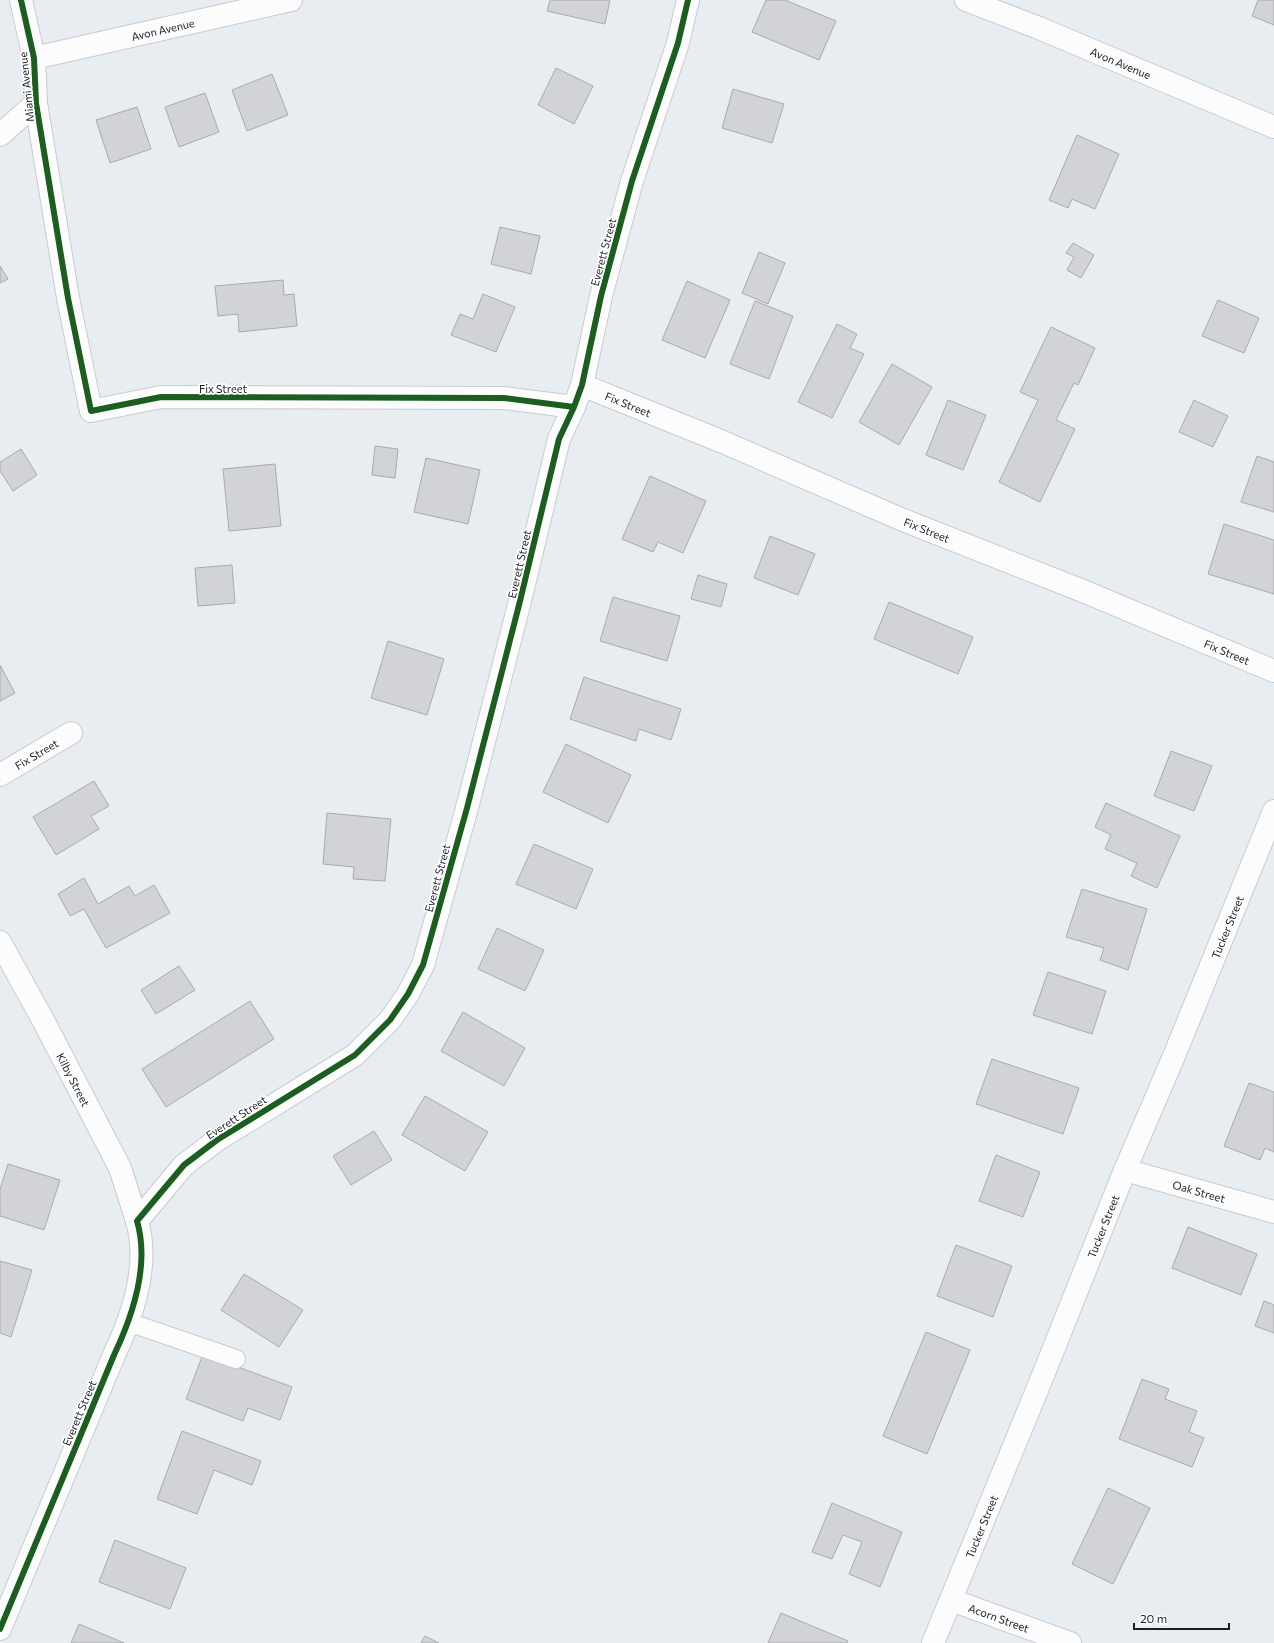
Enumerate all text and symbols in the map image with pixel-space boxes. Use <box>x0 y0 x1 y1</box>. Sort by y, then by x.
street label: Avon Avenue <box>130 15 196 42</box>
street label: Avon Avenue <box>1089 44 1153 81</box>
street label: Miami Avenue <box>16 51 36 123</box>
street label: Everett Street <box>588 216 618 287</box>
street label: Fix Street <box>199 382 248 395</box>
street label: Fix Street <box>604 389 654 419</box>
street label: Fix Street <box>902 515 952 545</box>
street label: Everett Street <box>505 528 533 599</box>
street label: Fix Street <box>1202 636 1252 667</box>
street label: Fix Street <box>12 735 61 771</box>
street label: Everett Street <box>422 842 452 913</box>
street label: Tucker Street <box>1208 893 1246 960</box>
street label: Kilby Street <box>55 1050 93 1109</box>
street label: Everett Street <box>203 1092 269 1141</box>
street label: Oak Street <box>1171 1177 1227 1205</box>
street label: Tucker Street <box>1084 1192 1121 1260</box>
street label: Everett Street <box>59 1378 99 1448</box>
street label: Tucker Street <box>962 1493 1000 1560</box>
street label: Acorn Street <box>967 1600 1031 1634</box>
scale bar <box>1134 1605 1229 1631</box>
text: 20 m <box>1140 1611 1167 1625</box>

